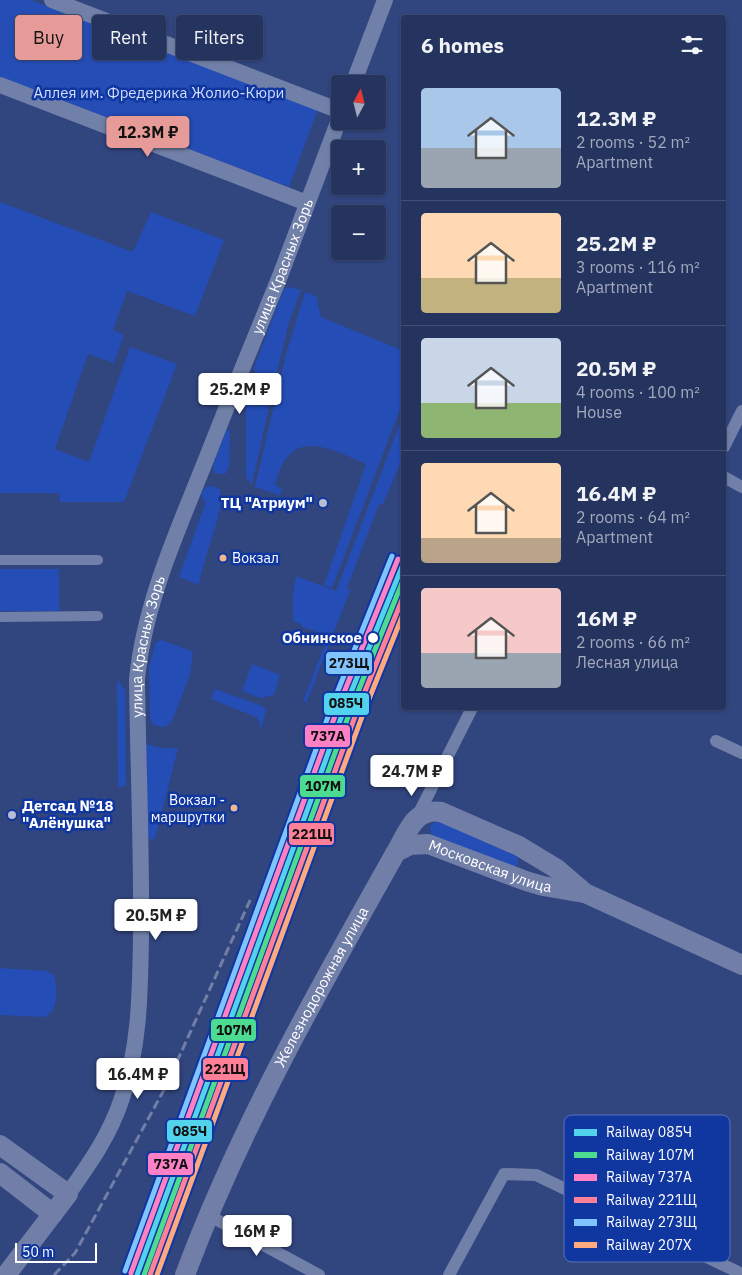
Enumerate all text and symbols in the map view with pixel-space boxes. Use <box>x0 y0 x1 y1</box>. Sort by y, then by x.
chip: Buy <box>15 15 82 60</box>
chip: Rent <box>92 15 166 60</box>
chip: Filters <box>176 15 263 60</box>
text: 6 homes <box>421 31 504 59</box>
icon: filters <box>678 31 706 59</box>
north arrow <box>331 75 386 130</box>
map controls <box>331 75 386 260</box>
park label: Аллея им. Фредерика Жолио-Кюри <box>34 83 284 102</box>
text: 12.3M ₽ <box>576 104 656 132</box>
icon: home <box>461 108 521 168</box>
pin: 12.3M ₽ <box>102 116 194 158</box>
text: 12.3M ₽ <box>117 122 179 142</box>
text: 2 rooms · 52 m² <box>576 132 690 152</box>
button: + <box>331 140 386 195</box>
text: Apartment <box>576 152 653 172</box>
street label: улица Красных Зорь <box>247 196 317 337</box>
button: − <box>331 205 386 260</box>
text: 25.2M ₽ <box>576 229 656 257</box>
icon: home <box>461 233 521 293</box>
text: 3 rooms · 116 m² <box>576 257 700 277</box>
text: Apartment <box>576 277 653 297</box>
text: 20.5M ₽ <box>576 354 656 382</box>
icon: home <box>461 358 521 418</box>
pin: 25.2M ₽ <box>194 372 286 415</box>
text: 25.2M ₽ <box>209 379 271 399</box>
text: 4 rooms · 100 m² <box>576 382 700 402</box>
text: House <box>576 402 622 422</box>
text: 16.4M ₽ <box>576 479 656 507</box>
icon: home <box>461 483 521 543</box>
place label: ТЦ "Атриум" <box>221 493 313 512</box>
marker: ТЦ "Атриум" <box>317 497 329 509</box>
text: 2 rooms · 64 m² <box>576 507 690 527</box>
text: Apartment <box>576 527 653 547</box>
place label: Вокзал <box>232 549 279 567</box>
marker: Вокзал <box>218 553 228 563</box>
street label: улица Красных Зорь <box>127 573 169 718</box>
text: 16M ₽ <box>576 604 637 632</box>
icon: home <box>461 608 521 668</box>
place label: Обнинское <box>282 628 362 647</box>
marker: Обнинское <box>366 631 380 645</box>
text: 2 rooms · 66 m² <box>576 632 690 652</box>
line badge: 273Щ <box>325 651 373 675</box>
text: Лесная улица <box>576 652 678 672</box>
text: 273Щ <box>329 654 369 672</box>
line badge: 085Ч <box>323 692 370 716</box>
text: 085Ч <box>329 694 363 712</box>
line badge: 737А <box>304 724 351 748</box>
text: 737А <box>311 727 346 745</box>
pin: 24.7M ₽ <box>366 754 458 797</box>
text: 24.7M ₽ <box>381 761 443 781</box>
line badge: 107М <box>299 774 346 798</box>
text: 107М <box>305 777 341 795</box>
place label: Вокзал - маршрутки <box>151 791 225 826</box>
place label: Детсад №18 "Алёнушка" <box>22 796 113 832</box>
marker: Вокзал - маршрутки <box>229 803 239 813</box>
marker: Детсад №18 "Алёнушка" <box>6 809 18 821</box>
line badge: 221Щ <box>288 822 335 846</box>
text: 221Щ <box>292 825 332 843</box>
street label: Московская улица <box>426 835 553 896</box>
pin: 20.5M ₽ <box>110 898 202 941</box>
street label: Железнодорожная улица <box>270 903 372 1070</box>
text: 20.5M ₽ <box>125 905 187 925</box>
line badge: 107М <box>210 1018 257 1042</box>
text: 107М <box>216 1021 252 1039</box>
line badge: 221Щ <box>202 1057 249 1081</box>
pin: 16.4M ₽ <box>92 1058 184 1100</box>
text: 221Щ <box>205 1060 245 1078</box>
text: 16.4M ₽ <box>107 1064 169 1084</box>
legend <box>564 1115 730 1262</box>
line badge: 085Ч <box>166 1119 213 1143</box>
text: 085Ч <box>173 1122 207 1140</box>
text: Railway 085Ч <box>606 1123 692 1141</box>
text: Railway 107М <box>606 1146 694 1164</box>
line badge: 737А <box>147 1152 194 1176</box>
text: 737А <box>154 1155 189 1173</box>
text: Railway 737А <box>606 1168 692 1186</box>
text: Railway 221Щ <box>606 1191 697 1209</box>
text: Railway 273Щ <box>606 1213 697 1231</box>
pin: 16M ₽ <box>222 1214 292 1257</box>
text: 16M ₽ <box>234 1221 280 1241</box>
text: Railway 207Х <box>606 1236 692 1254</box>
scale bar <box>15 1240 98 1263</box>
text: 50 m <box>22 1243 54 1261</box>

